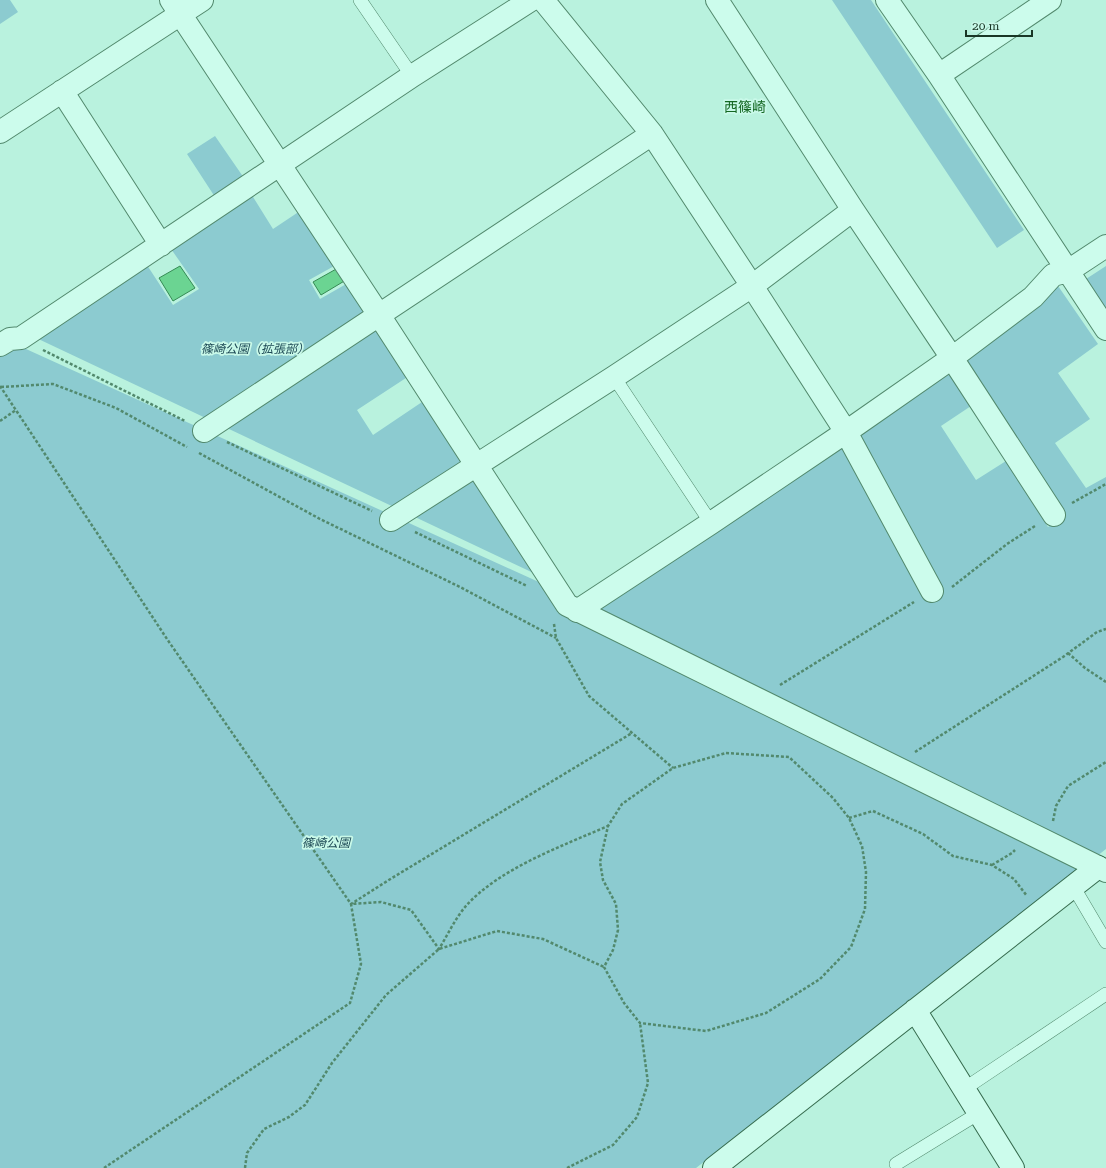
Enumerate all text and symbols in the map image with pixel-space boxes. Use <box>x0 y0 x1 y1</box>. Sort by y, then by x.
scale bar <box>966 12 1032 38</box>
text: 20 m <box>972 19 999 33</box>
district label: 西篠崎 <box>724 99 766 115</box>
park label: 篠崎公園（拡張部） <box>201 342 309 356</box>
park label: 篠崎公園 <box>302 836 352 850</box>

